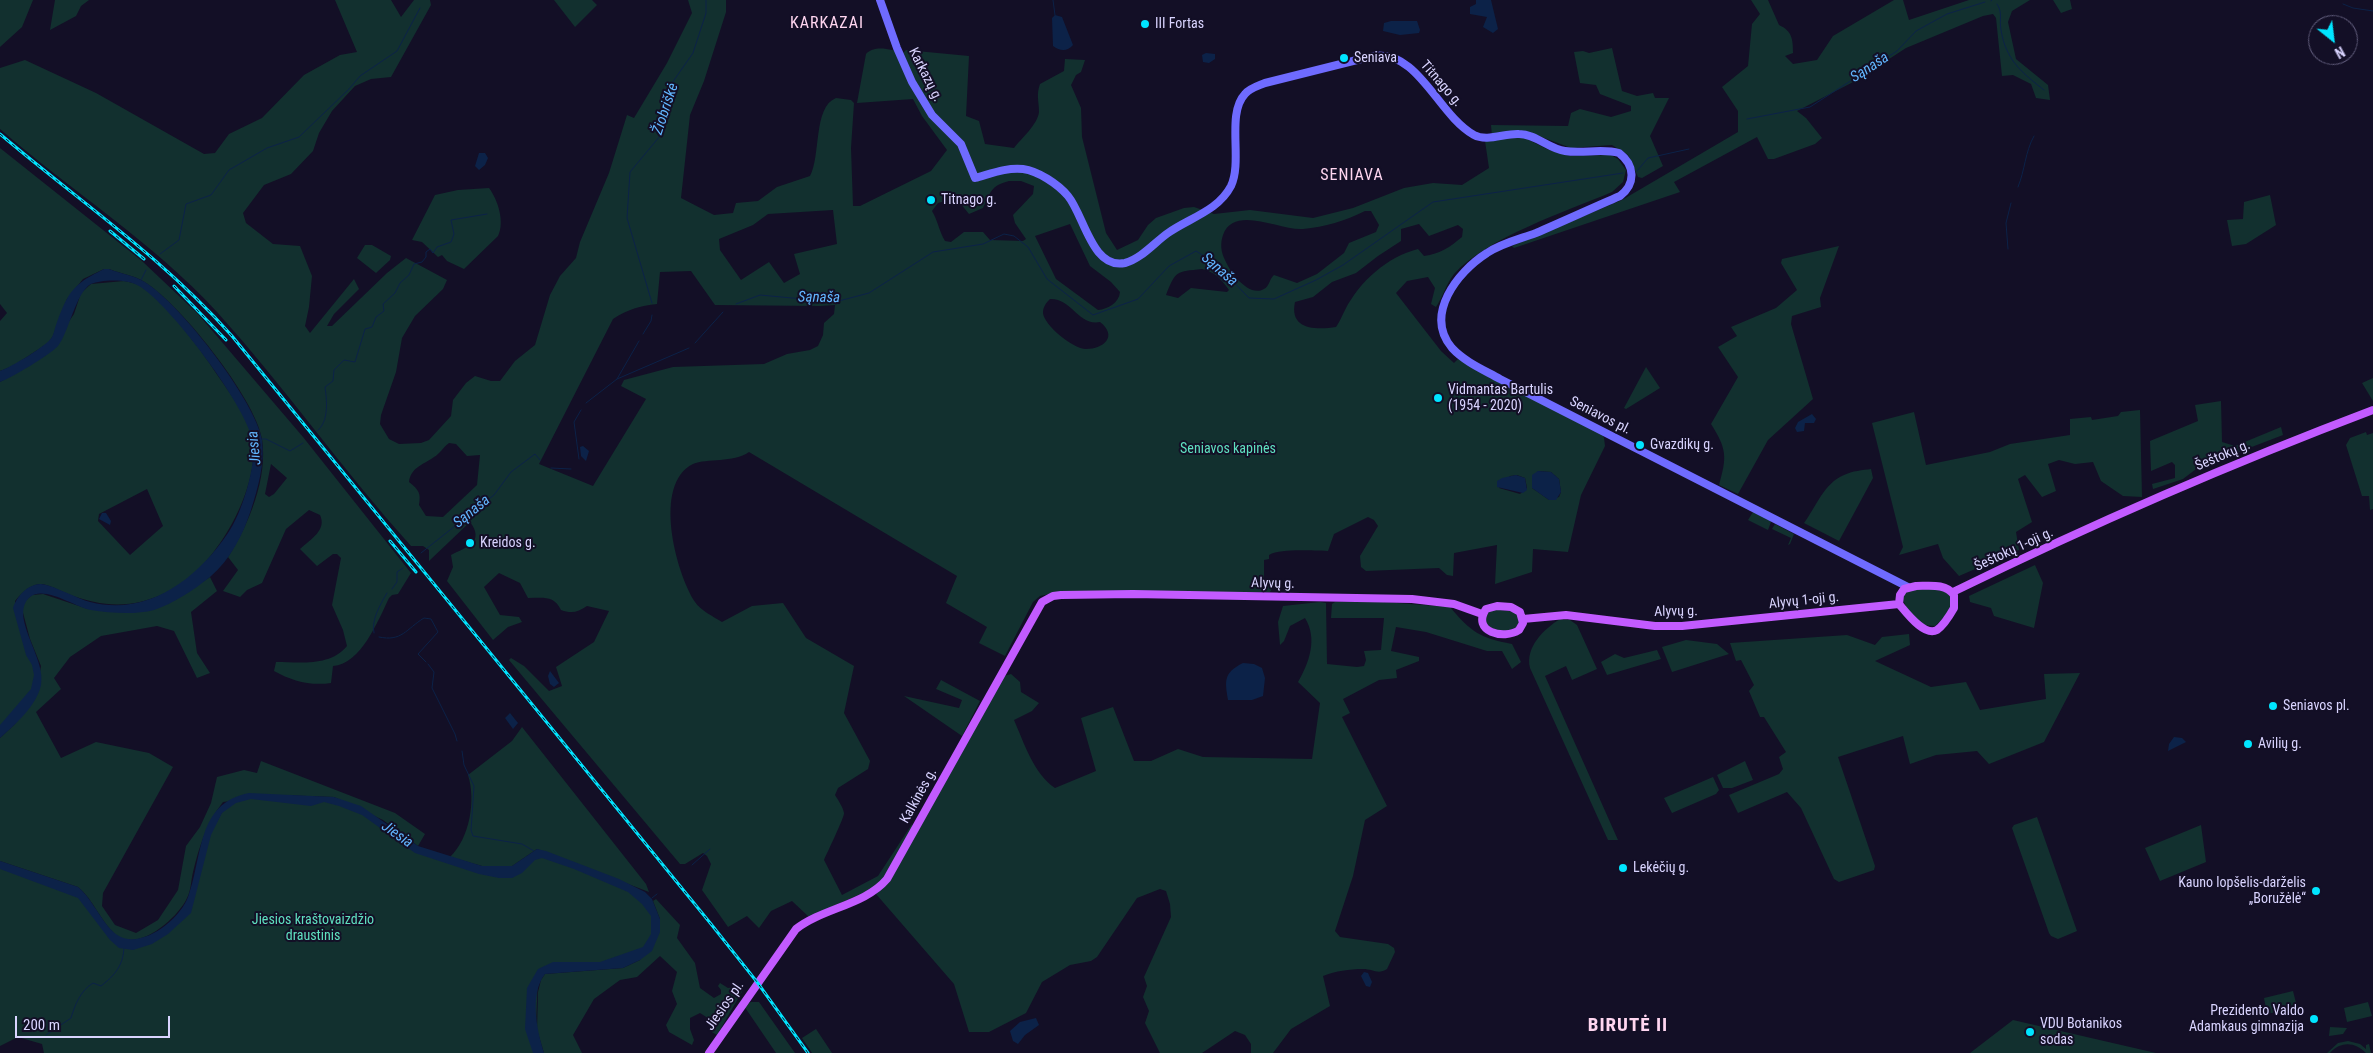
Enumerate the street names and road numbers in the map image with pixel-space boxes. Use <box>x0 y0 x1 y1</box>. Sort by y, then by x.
street label: Karkazų g. <box>904 45 946 105</box>
street label: Titnago g. <box>1416 57 1466 111</box>
street label: Seniavos pl. <box>1566 393 1634 439</box>
street label: Šeštokų g. <box>2193 437 2253 475</box>
street label: Šeštokų 1-oji g. <box>1972 524 2056 576</box>
street label: Alyvų g. <box>1251 575 1295 593</box>
street label: Alyvų 1-oji g. <box>1768 589 1840 613</box>
street label: Alyvų g. <box>1654 603 1698 621</box>
street label: Kalkinės g. <box>897 765 941 827</box>
street label: Jiesios pl. <box>702 978 748 1034</box>

